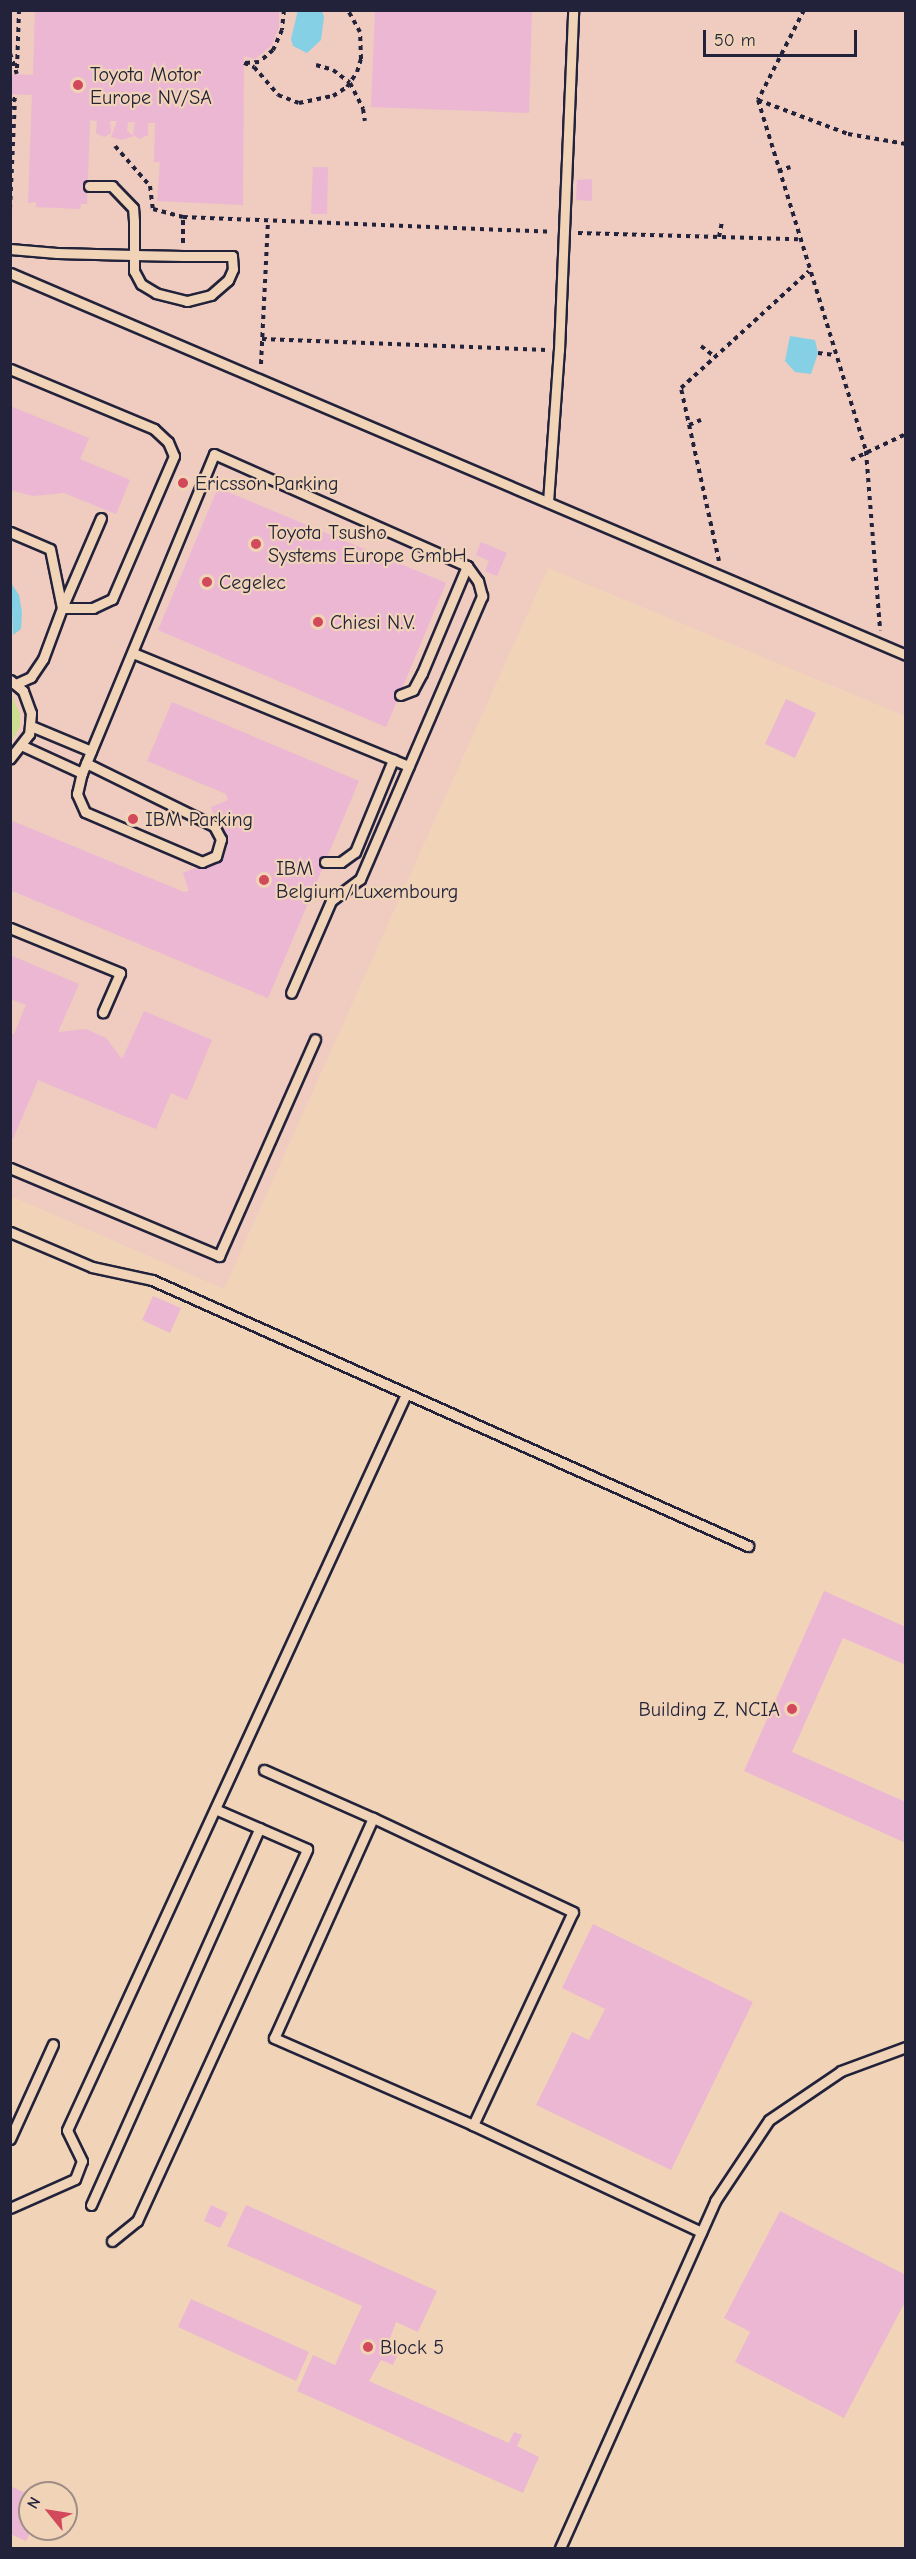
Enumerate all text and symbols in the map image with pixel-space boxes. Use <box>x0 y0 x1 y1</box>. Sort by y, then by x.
scale bar <box>706 18 860 56</box>
text: 50 m <box>714 30 756 51</box>
place label: Toyota Motor Europe NV/SA <box>90 62 212 109</box>
marker: Toyota Motor Europe NV/SA <box>71 78 85 92</box>
place label: Ericsson Parking <box>195 471 339 495</box>
marker: Ericsson Parking <box>176 476 190 490</box>
place label: Toyota Tsusho Systems Europe GmbH <box>268 520 467 567</box>
marker: Toyota Tsusho Systems Europe GmbH <box>249 537 263 551</box>
place label: Cegelec <box>219 570 286 594</box>
marker: Cegelec <box>200 575 214 589</box>
place label: Chiesi N.V. <box>330 610 415 634</box>
marker: Chiesi N.V. <box>311 615 325 629</box>
place label: IBM Parking <box>145 807 253 831</box>
marker: IBM Parking <box>126 812 140 826</box>
place label: IBM Belgium/Luxembourg <box>276 856 458 903</box>
marker: IBM Belgium/Luxembourg <box>257 873 271 887</box>
place label: Building Z, NCIA <box>638 1697 780 1721</box>
marker: Building Z, NCIA <box>785 1702 799 1716</box>
place label: Block 5 <box>380 2335 444 2359</box>
marker: Block 5 <box>361 2340 375 2354</box>
north arrow <box>18 2481 78 2541</box>
text: N <box>24 2494 45 2512</box>

